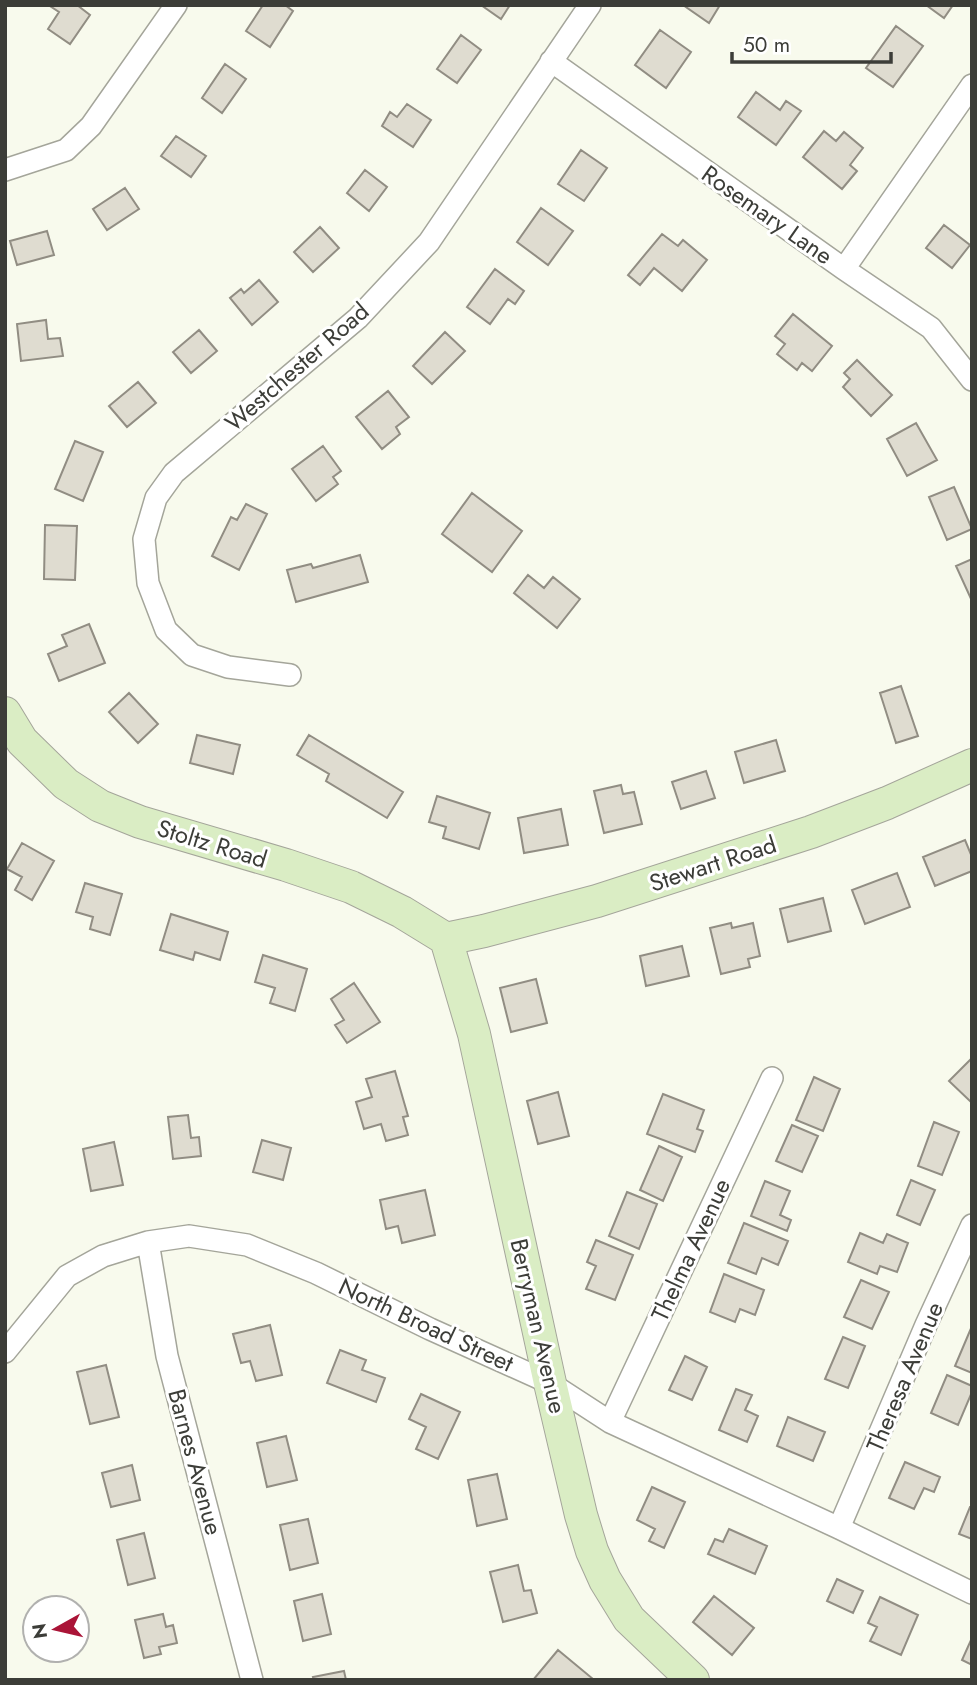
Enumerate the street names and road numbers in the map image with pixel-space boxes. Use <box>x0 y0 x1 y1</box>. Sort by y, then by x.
street label: Rosemary Lane <box>695 156 840 273</box>
street label: Westchester Road <box>217 294 376 439</box>
street label: Stoltz Road <box>153 810 271 877</box>
street label: Stewart Road <box>645 827 781 901</box>
street label: Thelma Avenue <box>642 1173 739 1327</box>
street label: Berryman Avenue <box>501 1235 576 1417</box>
street label: North Broad Street <box>333 1269 520 1381</box>
street label: Theresa Avenue <box>857 1297 952 1457</box>
street label: Barnes Avenue <box>159 1385 232 1539</box>

